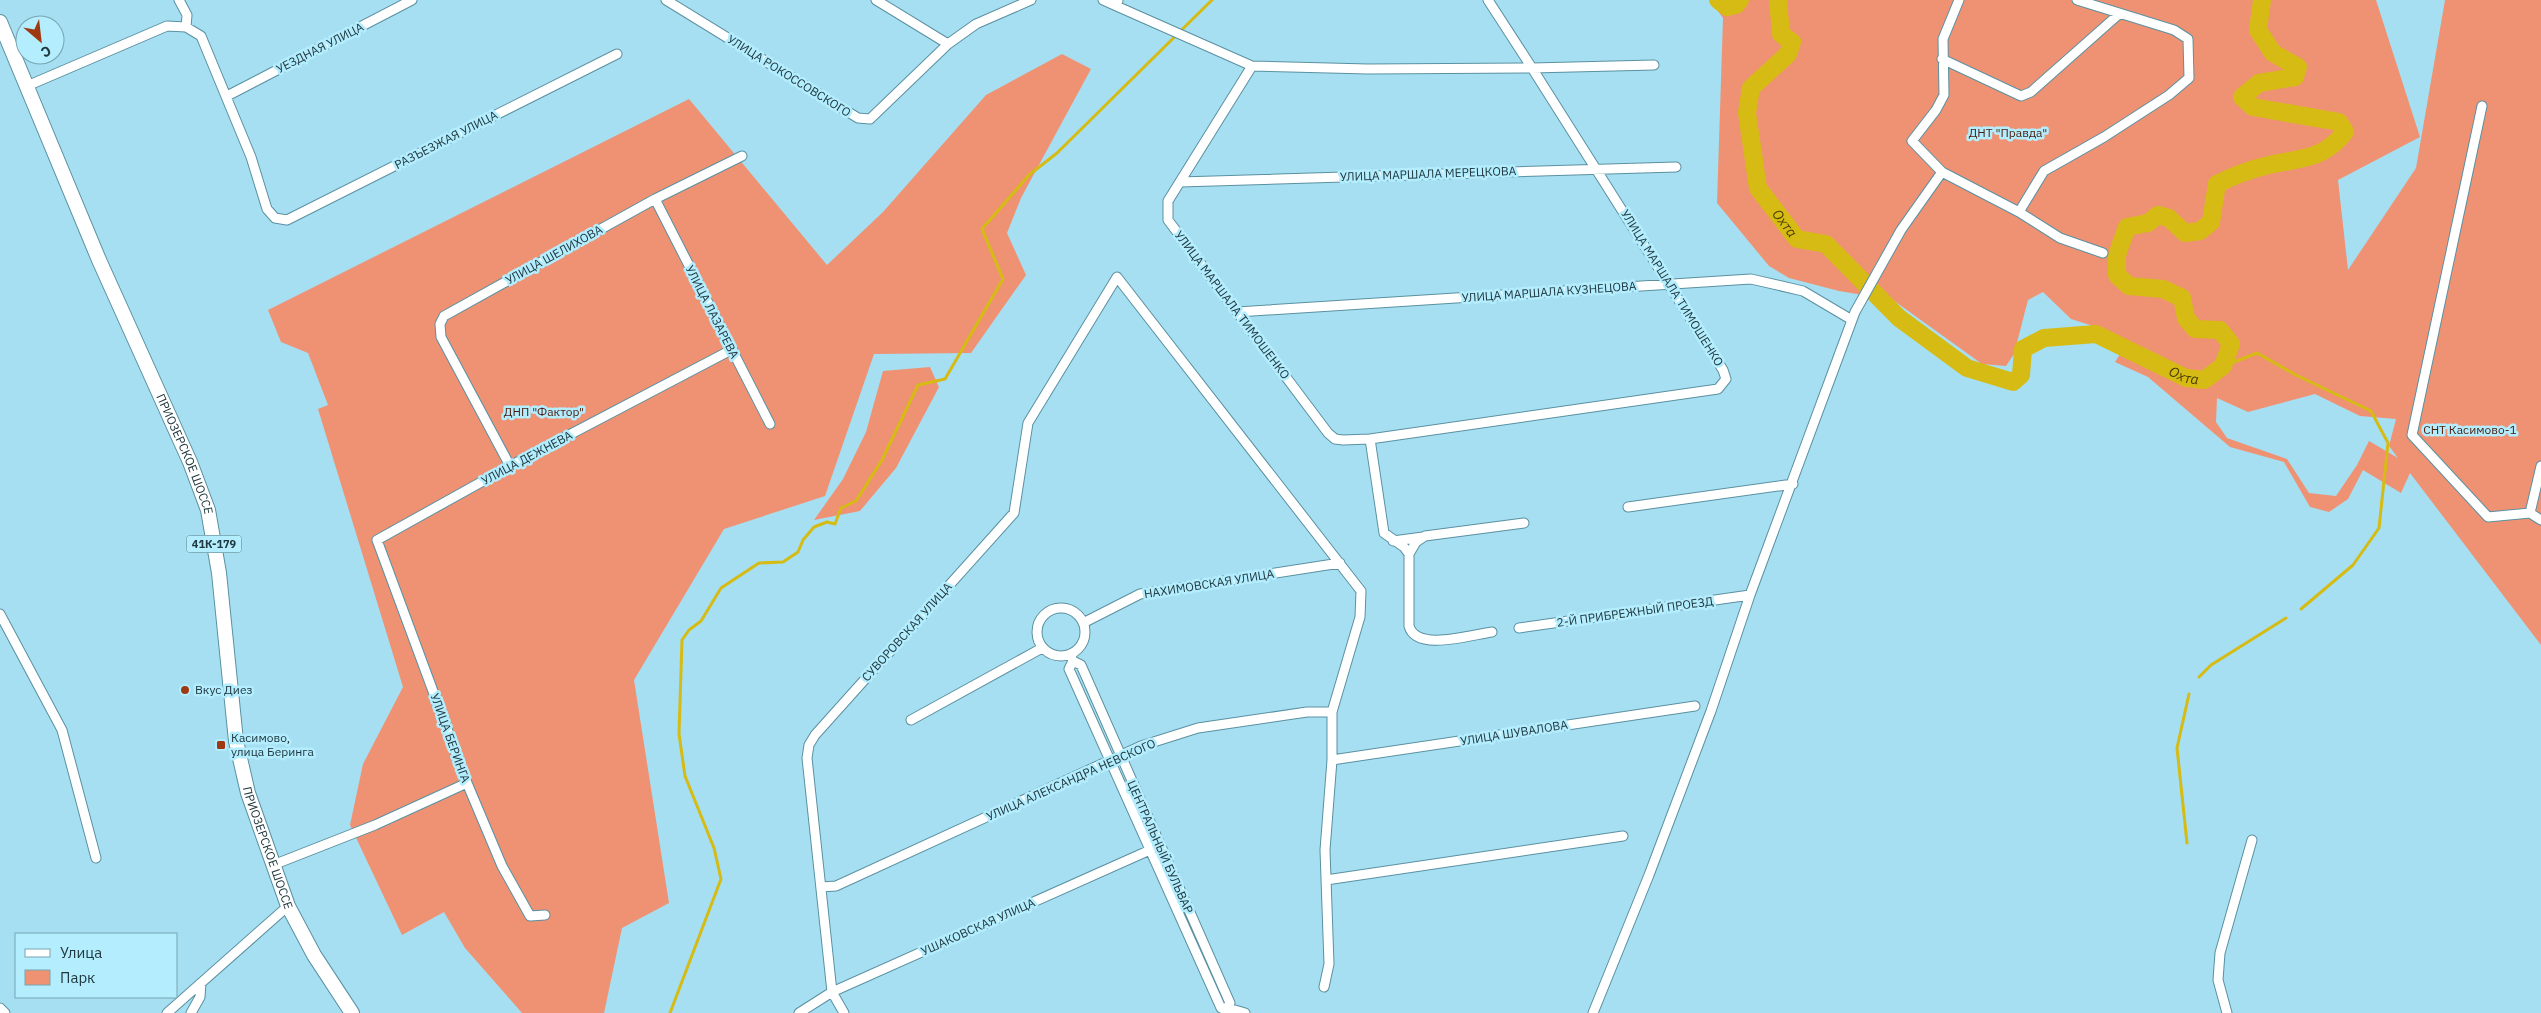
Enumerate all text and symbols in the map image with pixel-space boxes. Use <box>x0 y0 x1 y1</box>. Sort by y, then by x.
north arrow <box>15 15 65 65</box>
street label: УЕЗДНАЯ УЛИЦА <box>274 19 366 76</box>
street label: УЛИЦА РОКОССОВСКОГО <box>725 31 854 120</box>
text: С <box>38 41 54 62</box>
street label: РАЗЪЕЗЖАЯ УЛИЦА <box>392 107 500 172</box>
park label: ДНТ "Правда" <box>1969 125 2047 140</box>
street label: УЛИЦА МАРШАЛА МЕРЕЦКОВА <box>1340 163 1517 184</box>
water label: Охта <box>1768 205 1801 241</box>
street label: УЛИЦА МАРШАЛА ТИМОШЕНКО <box>1618 207 1727 369</box>
street label: УЛИЦА ШЕЛИХОВА <box>503 221 605 287</box>
street label: УЛИЦА МАРШАЛА ТИМОШЕНКО <box>1172 228 1293 382</box>
street label: УЛИЦА ЛАЗАРЕВА <box>682 263 743 361</box>
street label: УЛИЦА МАРШАЛА КУЗНЕЦОВА <box>1461 278 1637 305</box>
water label: Охта <box>2166 362 2200 388</box>
street label: ПРИОЗЕРСКОЕ ШОССЕ <box>153 391 217 515</box>
park label: ДНП "Фактор" <box>504 404 584 419</box>
park label: СНТ Касимово-1 <box>2423 422 2517 437</box>
street label: УЛИЦА ДЕЖНЕВА <box>479 427 575 488</box>
road number: 41К-179 <box>186 536 242 552</box>
street label: НАХИМОВСКАЯ УЛИЦА <box>1143 566 1275 601</box>
street label: СУВОРОВСКАЯ УЛИЦА <box>858 579 955 684</box>
street label: 2-Й ПРИБРЕЖНЫЙ ПРОЕЗД <box>1556 593 1715 630</box>
place label: Вкус Диез <box>195 682 252 697</box>
marker: Вкус Диез <box>179 684 191 696</box>
street label: УЛИЦА БЕРИНГА <box>427 691 474 785</box>
street label: УЛИЦА ШУВАЛОВА <box>1459 717 1569 748</box>
place label: Касимово, улица Беринга <box>231 730 314 759</box>
street label: УЛИЦА АЛЕКСАНДРА НЕВСКОГО <box>984 735 1158 824</box>
marker: Касимово, улица Беринга <box>215 739 227 751</box>
street label: ЦЕНТРАЛЬНЫЙ БУЛЬВАР <box>1124 778 1197 916</box>
street label: ПРИОЗЕРСКОЕ ШОССЕ <box>240 785 296 911</box>
street label: УШАКОВСКАЯ УЛИЦА <box>918 894 1038 959</box>
legend <box>15 933 178 998</box>
text: Улица <box>60 943 102 962</box>
text: Парк <box>60 968 95 987</box>

